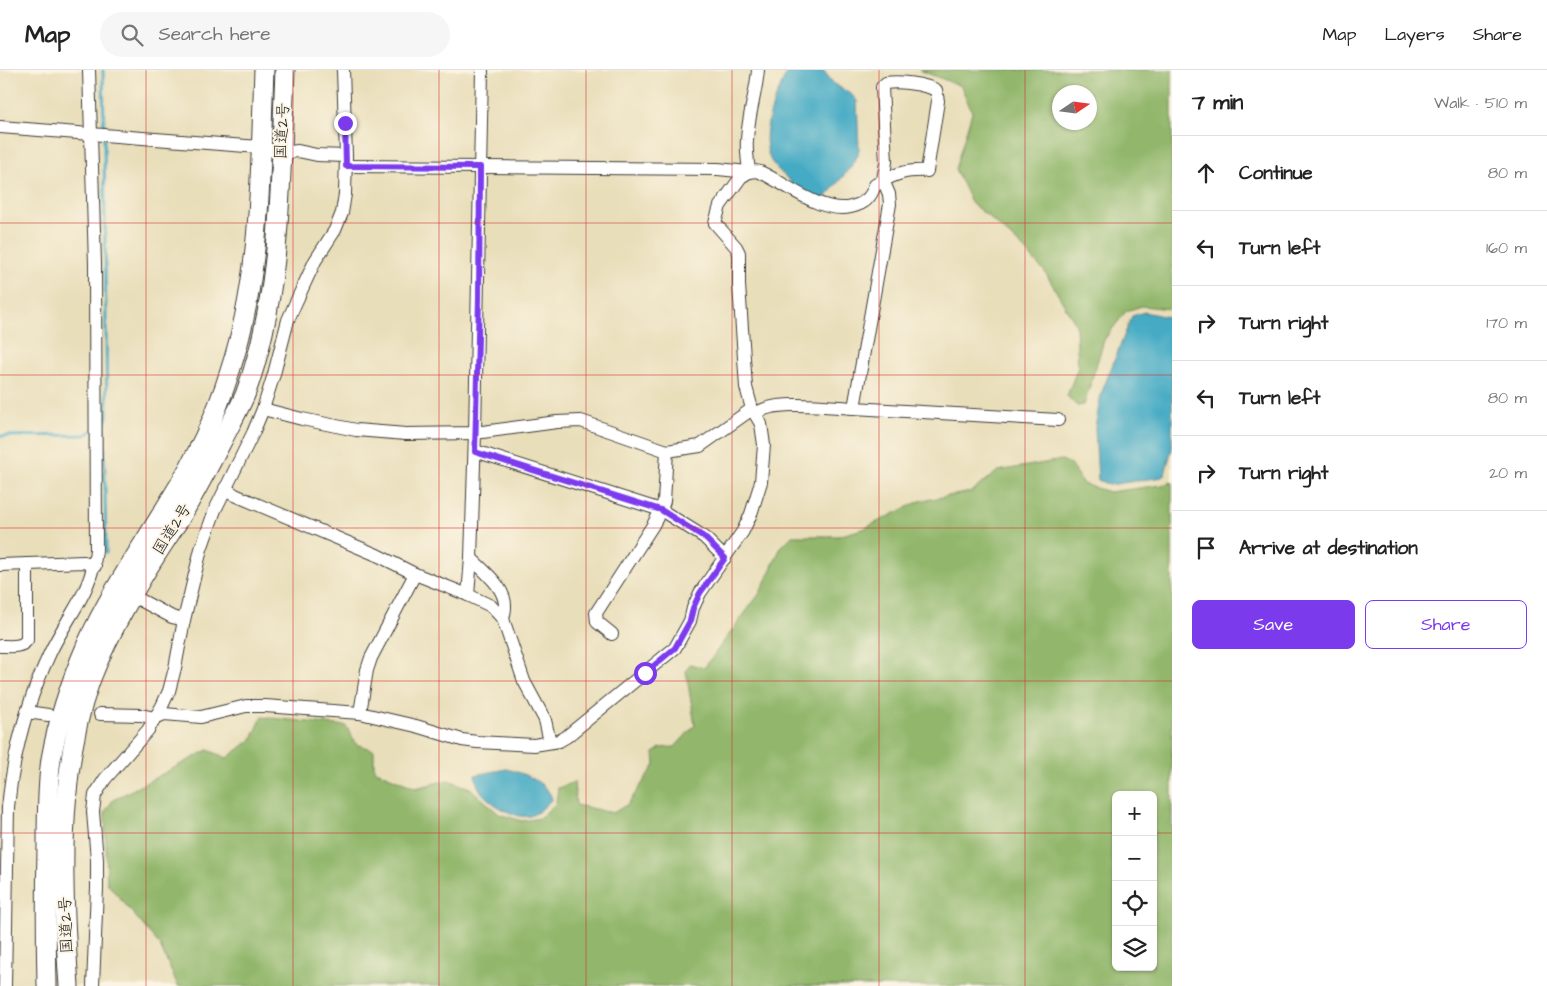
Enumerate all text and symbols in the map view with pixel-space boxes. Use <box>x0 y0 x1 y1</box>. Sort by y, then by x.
search box <box>100 12 450 57</box>
text: Map <box>25 18 70 52</box>
icon: search <box>118 21 146 49</box>
text: Search here <box>158 21 271 48</box>
text: Map <box>1322 22 1356 47</box>
text: Layers <box>1384 22 1445 47</box>
text: Share <box>1473 22 1522 47</box>
north arrow <box>1052 85 1097 130</box>
text: 7 min <box>1192 88 1243 117</box>
text: Walk · 510 m <box>1434 92 1527 114</box>
street label: 国道2号 <box>270 102 294 160</box>
route end <box>334 112 357 135</box>
icon: ahead <box>1192 159 1220 187</box>
text: Continue <box>1239 160 1313 187</box>
text: 80 m <box>1488 162 1527 184</box>
icon: left <box>1192 234 1220 262</box>
text: Turn left <box>1239 235 1320 262</box>
text: 160 m <box>1486 237 1527 259</box>
icon: right <box>1192 309 1220 337</box>
text: Turn right <box>1239 310 1328 337</box>
text: 170 m <box>1486 312 1527 334</box>
icon: left <box>1192 384 1220 412</box>
text: Turn left <box>1239 385 1320 412</box>
text: 80 m <box>1488 387 1527 409</box>
icon: right <box>1192 459 1220 487</box>
text: Turn right <box>1239 460 1328 487</box>
text: 20 m <box>1489 462 1527 484</box>
street label: 国道2号 <box>148 499 196 559</box>
icon: arrive <box>1192 534 1220 562</box>
text: Arrive at destination <box>1239 535 1418 562</box>
button: Save <box>1192 600 1355 649</box>
button: Share <box>1365 600 1527 649</box>
route start <box>634 662 657 685</box>
map controls <box>1112 791 1157 971</box>
button: + <box>1112 791 1157 836</box>
button: − <box>1112 836 1157 881</box>
button: locate <box>1112 881 1157 926</box>
street label: 国道2号 <box>54 896 78 954</box>
button: layers <box>1112 926 1157 971</box>

